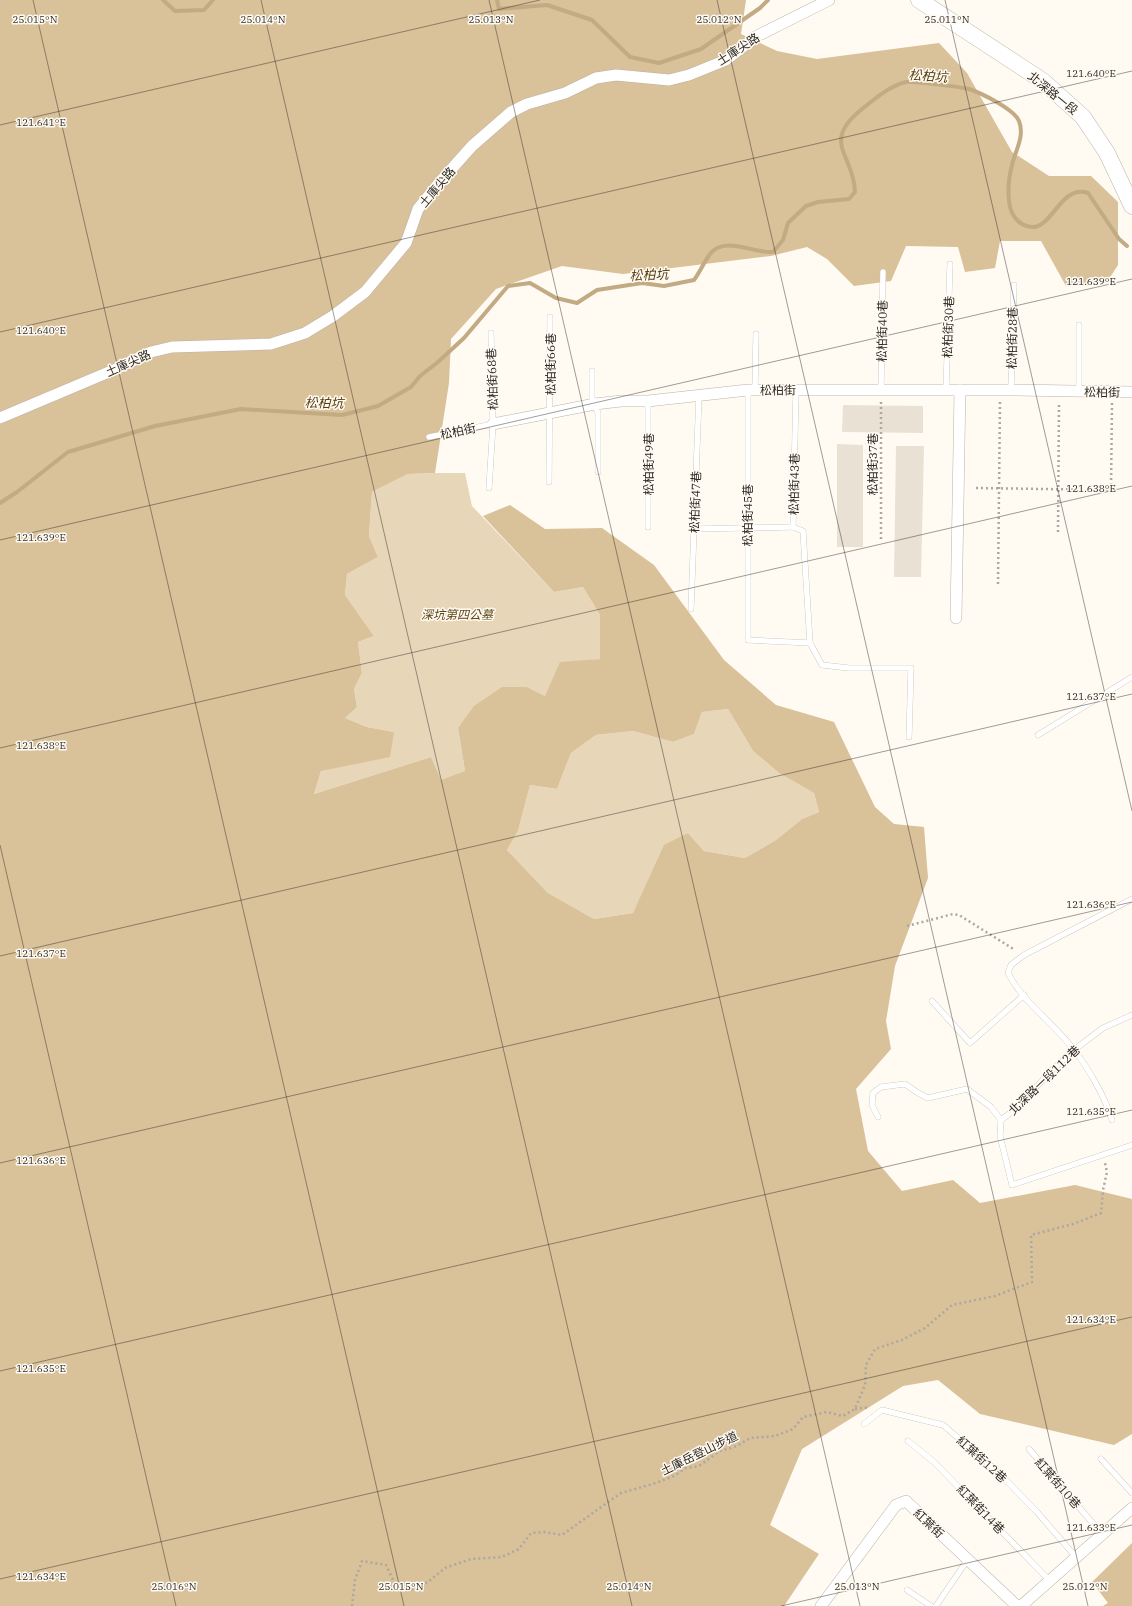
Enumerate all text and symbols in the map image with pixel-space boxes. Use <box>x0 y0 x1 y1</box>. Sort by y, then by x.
text: 25.015°N <box>12 13 58 26</box>
text: 25.014°N <box>240 13 286 26</box>
text: 25.013°N <box>468 13 514 26</box>
text: 25.012°N <box>696 13 742 26</box>
text: 25.011°N <box>924 13 970 26</box>
street label: 土庫尖路 <box>714 30 762 68</box>
water label: 松柏坑 <box>908 66 950 86</box>
text: 121.640°E <box>1066 67 1116 80</box>
street label: 北深路一段 <box>1025 68 1081 118</box>
text: 121.641°E <box>16 116 66 129</box>
street label: 土庫尖路 <box>416 164 458 210</box>
water label: 松柏坑 <box>629 265 671 285</box>
text: 121.639°E <box>1066 275 1116 288</box>
street label: 松柏街30巷 <box>939 296 957 358</box>
street label: 松柏街40巷 <box>874 300 890 362</box>
street label: 松柏街28巷 <box>1004 307 1020 369</box>
text: 121.640°E <box>16 324 66 337</box>
street label: 松柏街66巷 <box>543 333 558 395</box>
street label: 土庫尖路 <box>103 346 153 380</box>
street label: 松柏街68巷 <box>483 348 501 410</box>
street label: 松柏街 <box>760 382 796 398</box>
street label: 松柏街 <box>1084 384 1120 400</box>
water label: 松柏坑 <box>304 394 346 412</box>
street label: 松柏街 <box>439 420 477 442</box>
street label: 松柏街49巷 <box>641 433 656 495</box>
street label: 松柏街37巷 <box>865 433 880 495</box>
street label: 松柏街43巷 <box>786 453 802 515</box>
street label: 松柏街47巷 <box>686 471 704 533</box>
text: 121.638°E <box>1066 482 1116 495</box>
street label: 松柏街45巷 <box>740 484 755 546</box>
text: 121.639°E <box>16 531 66 544</box>
park label: 深坑第四公墓 <box>421 607 495 622</box>
text: 121.637°E <box>1066 690 1116 703</box>
text: 121.638°E <box>16 739 66 752</box>
text: 121.636°E <box>1066 898 1116 911</box>
text: 121.637°E <box>16 947 66 960</box>
street label: 北深路一段112巷 <box>1005 1042 1083 1118</box>
text: 121.635°E <box>1066 1105 1116 1118</box>
text: 121.636°E <box>16 1154 66 1167</box>
text: 121.634°E <box>1066 1313 1116 1326</box>
text: 121.635°E <box>16 1362 66 1375</box>
street label: 土庫岳登山步道 <box>658 1428 740 1478</box>
street label: 紅葉街12巷 <box>954 1433 1010 1485</box>
street label: 紅葉街10巷 <box>1032 1455 1084 1511</box>
street label: 紅葉街14巷 <box>954 1481 1008 1537</box>
street label: 紅葉街 <box>911 1505 947 1541</box>
text: 121.633°E <box>1066 1521 1116 1534</box>
text: 121.634°E <box>16 1570 66 1583</box>
text: 25.016°N <box>151 1580 197 1593</box>
text: 25.015°N <box>378 1580 424 1593</box>
text: 25.014°N <box>606 1580 652 1593</box>
text: 25.013°N <box>834 1580 880 1593</box>
text: 25.012°N <box>1062 1580 1108 1593</box>

